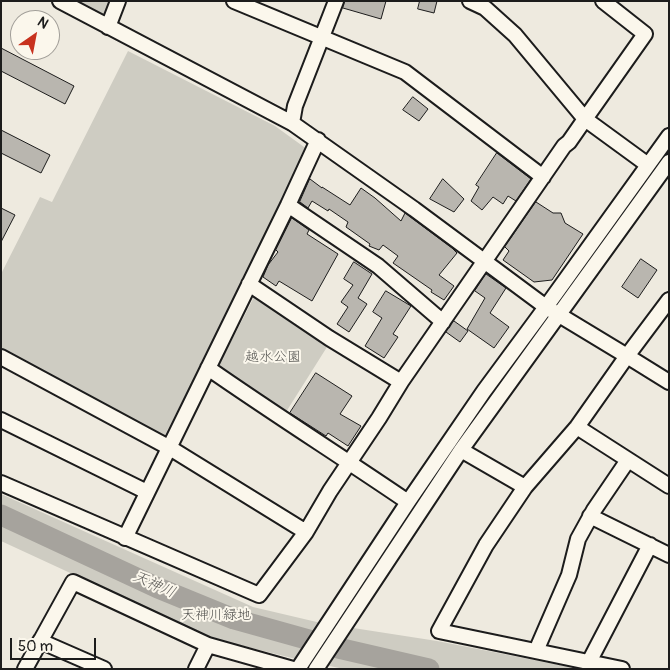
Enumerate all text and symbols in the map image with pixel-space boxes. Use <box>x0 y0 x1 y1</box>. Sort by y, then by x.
north arrow <box>10 10 60 60</box>
text: N <box>34 13 51 33</box>
park label: 越水公園 <box>245 349 301 365</box>
water label: 天神川 <box>130 568 178 602</box>
park label: 天神川緑地 <box>181 607 251 623</box>
scale bar <box>12 628 99 660</box>
text: 50 m <box>18 637 53 656</box>

